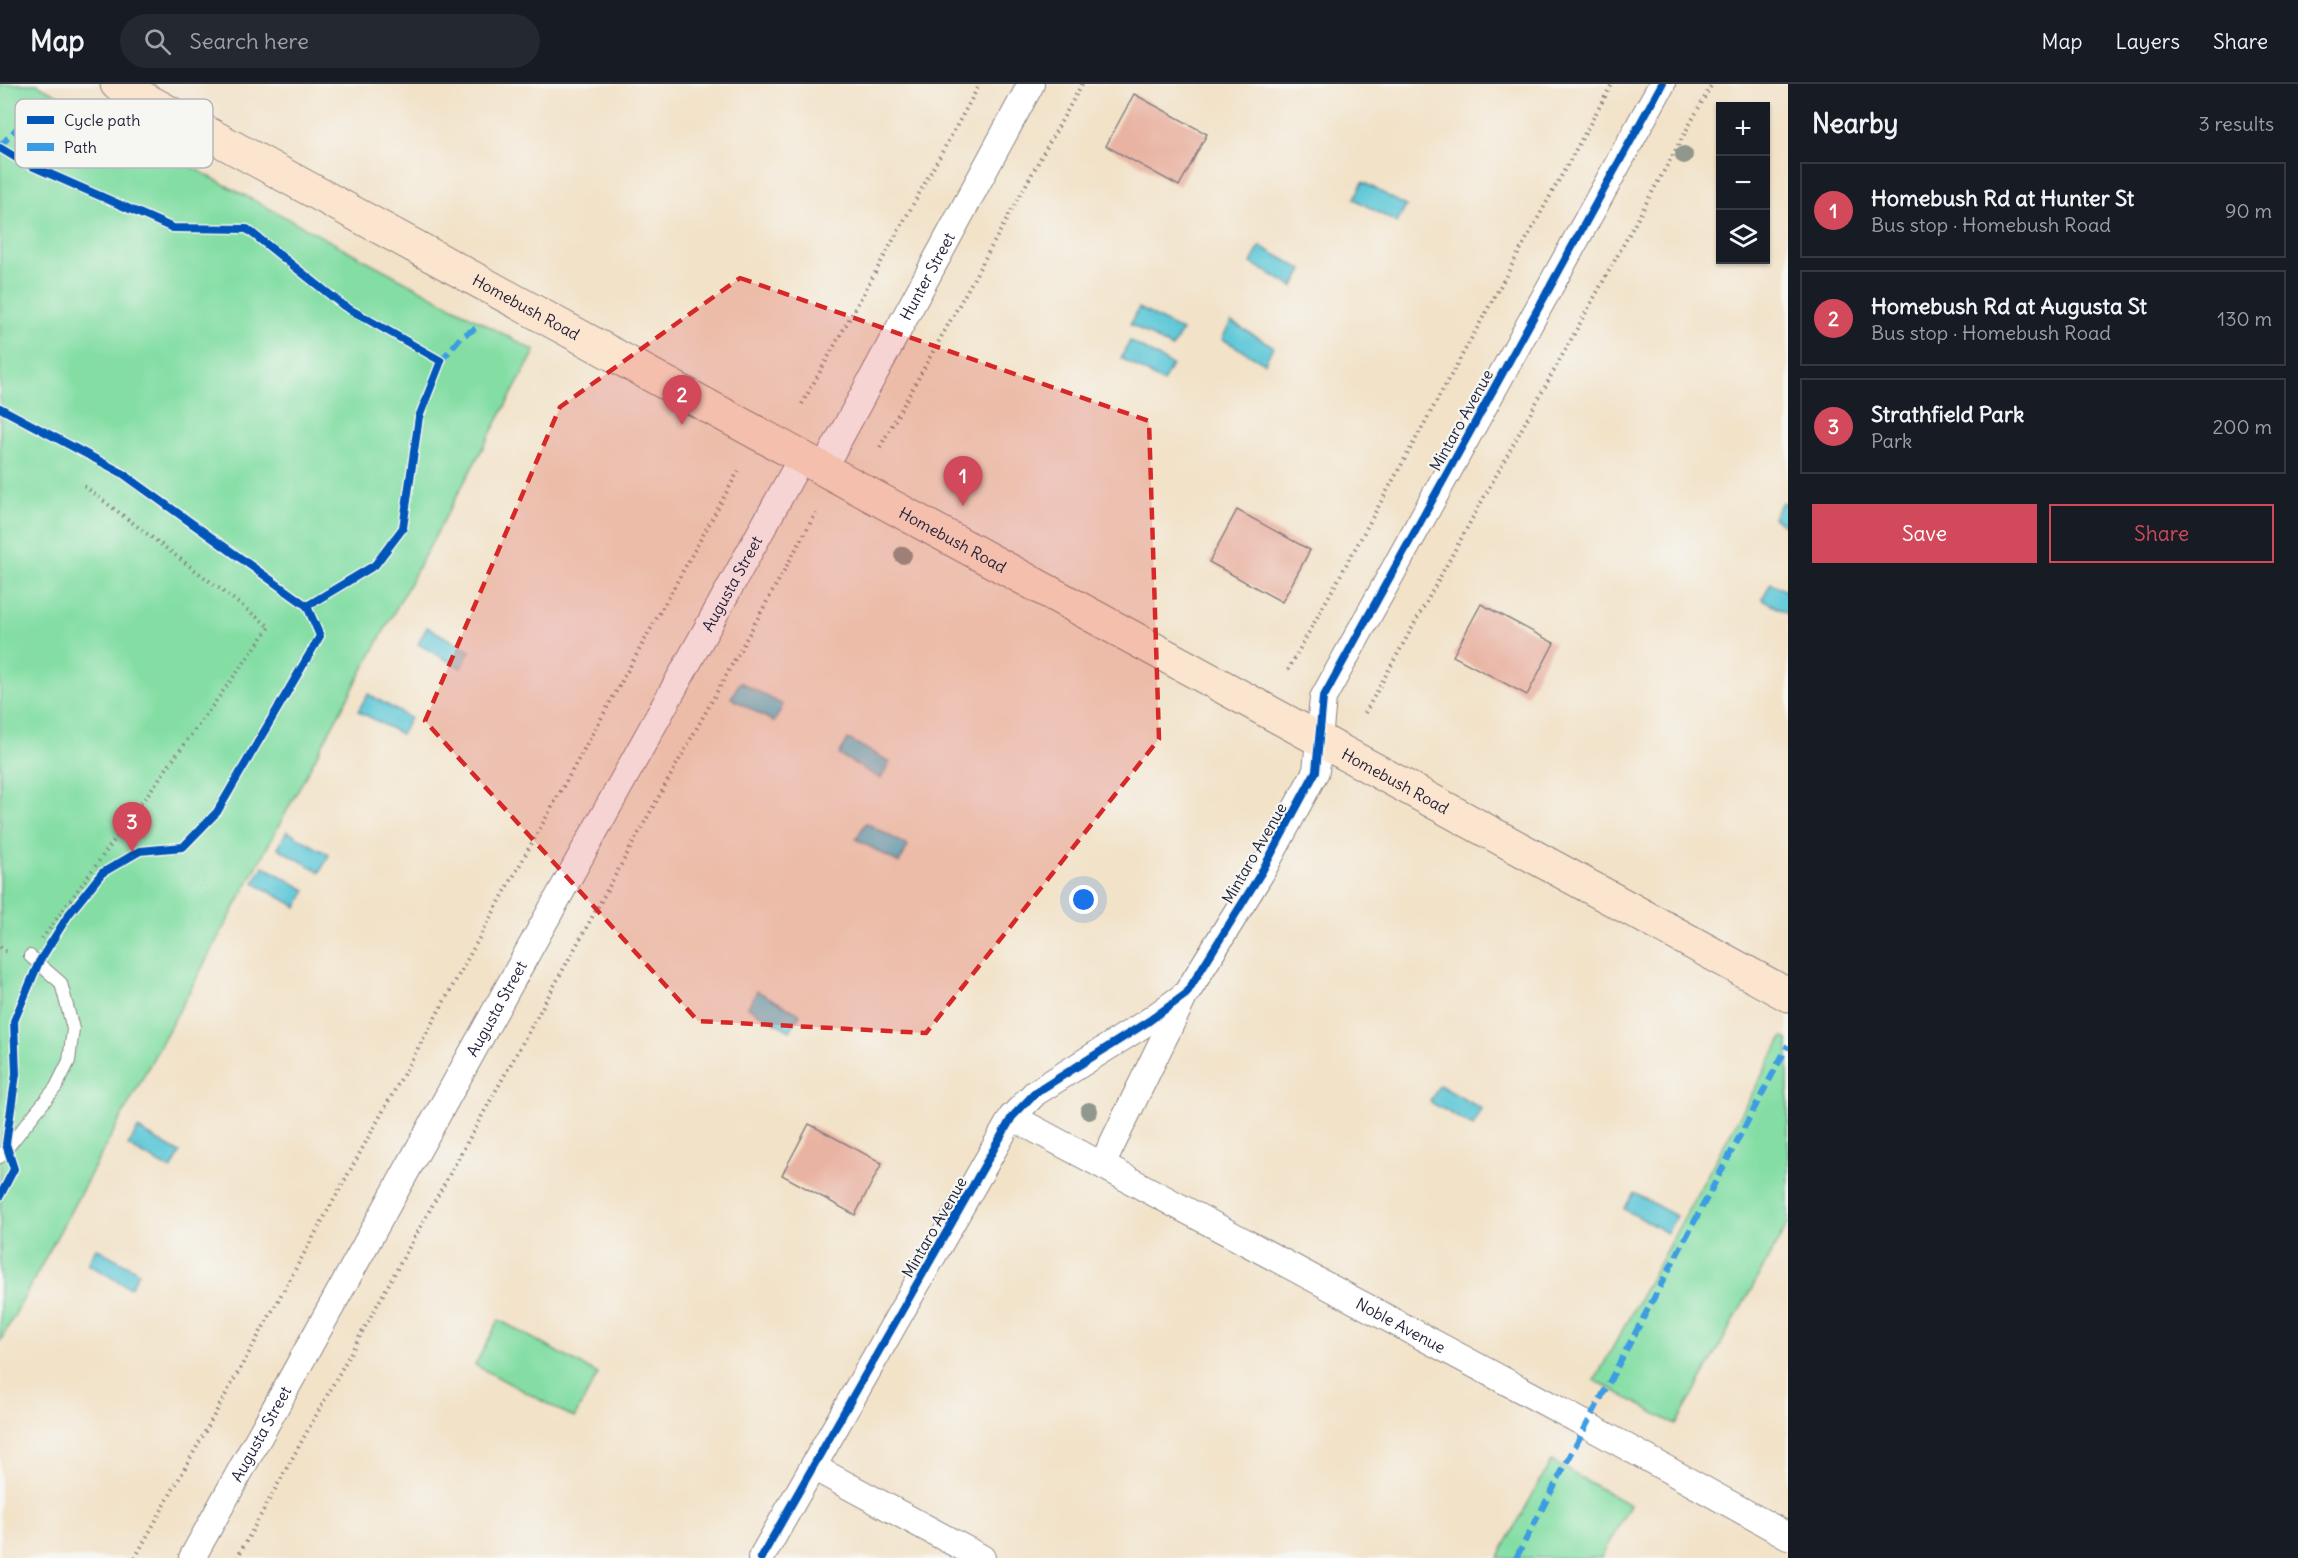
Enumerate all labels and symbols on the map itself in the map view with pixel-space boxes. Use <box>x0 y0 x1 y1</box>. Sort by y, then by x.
legend <box>15 99 213 168</box>
text: Cycle path <box>64 110 140 130</box>
text: Path <box>64 137 97 157</box>
street label: Hunter Street <box>895 228 959 324</box>
street label: Homebush Road <box>469 270 583 344</box>
street label: Mintaro Avenue <box>1425 366 1497 474</box>
pin: 2 <box>662 376 702 425</box>
pin: 1 <box>944 456 982 506</box>
street label: Homebush Road <box>896 502 1010 577</box>
street label: Augusta Street <box>697 532 767 635</box>
street label: Homebush Road <box>1338 744 1453 818</box>
street label: Mintaro Avenue <box>1217 799 1291 907</box>
pin: 3 <box>112 802 152 852</box>
your location <box>1069 885 1098 914</box>
street label: Augusta Street <box>462 957 531 1060</box>
street label: Mintaro Avenue <box>897 1173 971 1281</box>
street label: Noble Avenue <box>1353 1293 1449 1357</box>
street label: Augusta Street <box>226 1382 296 1485</box>

